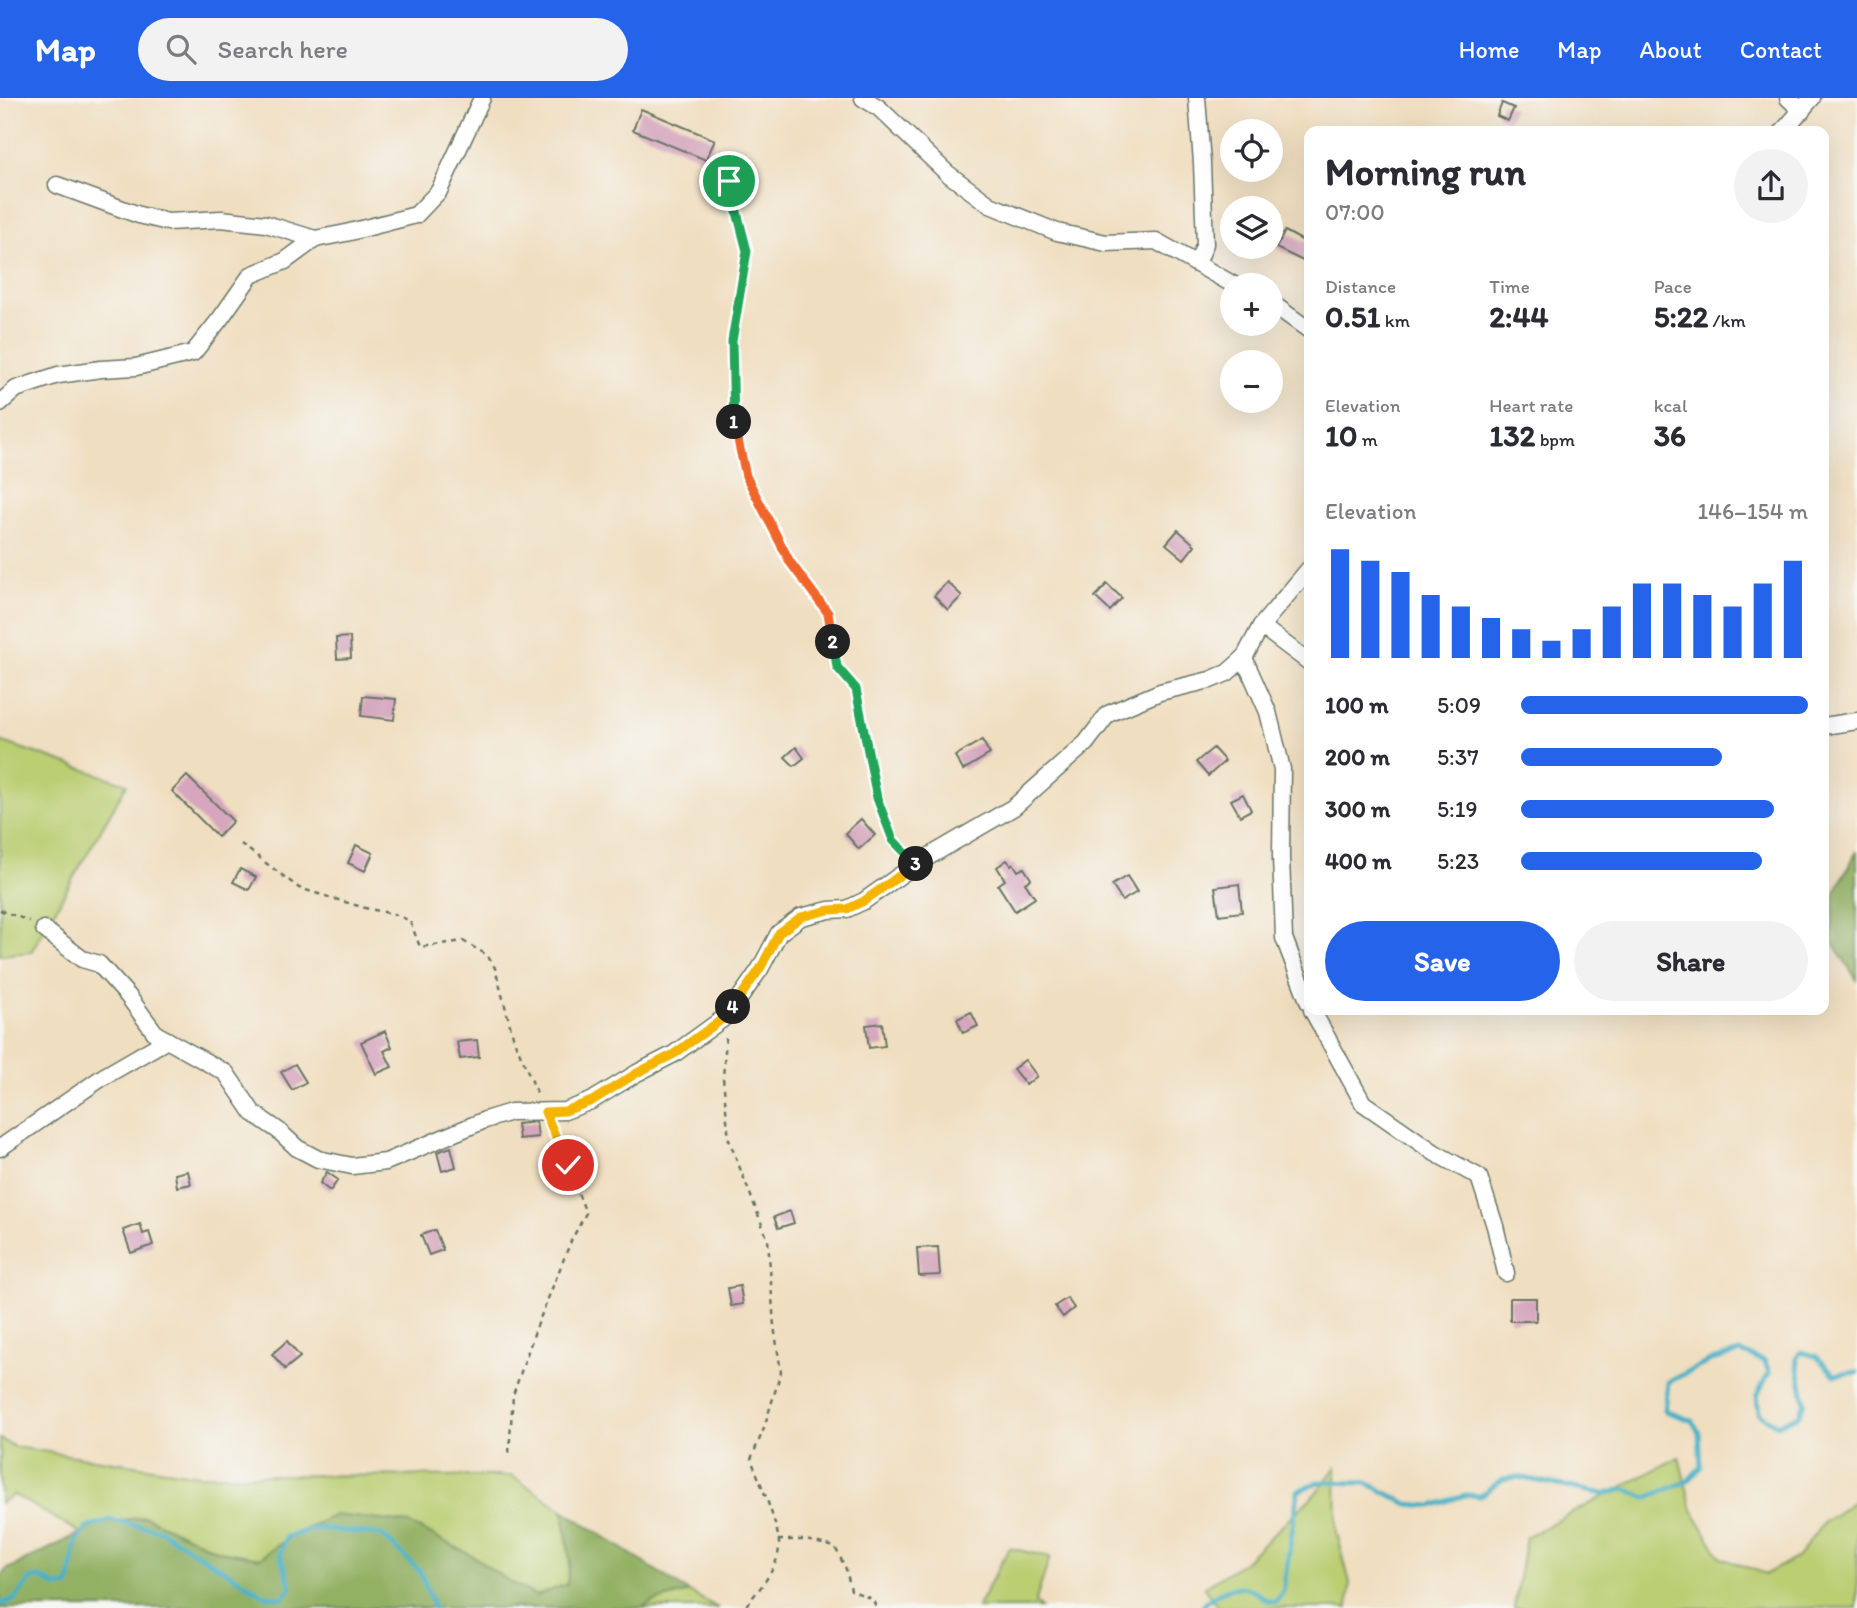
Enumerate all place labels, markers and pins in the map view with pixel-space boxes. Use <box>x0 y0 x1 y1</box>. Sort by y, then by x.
pin <box>699 151 759 211</box>
pin: 1 <box>716 404 752 440</box>
pin: 2 <box>816 624 850 660</box>
pin: 3 <box>898 846 934 882</box>
pin: 4 <box>716 990 750 1024</box>
pin <box>538 1135 598 1195</box>

